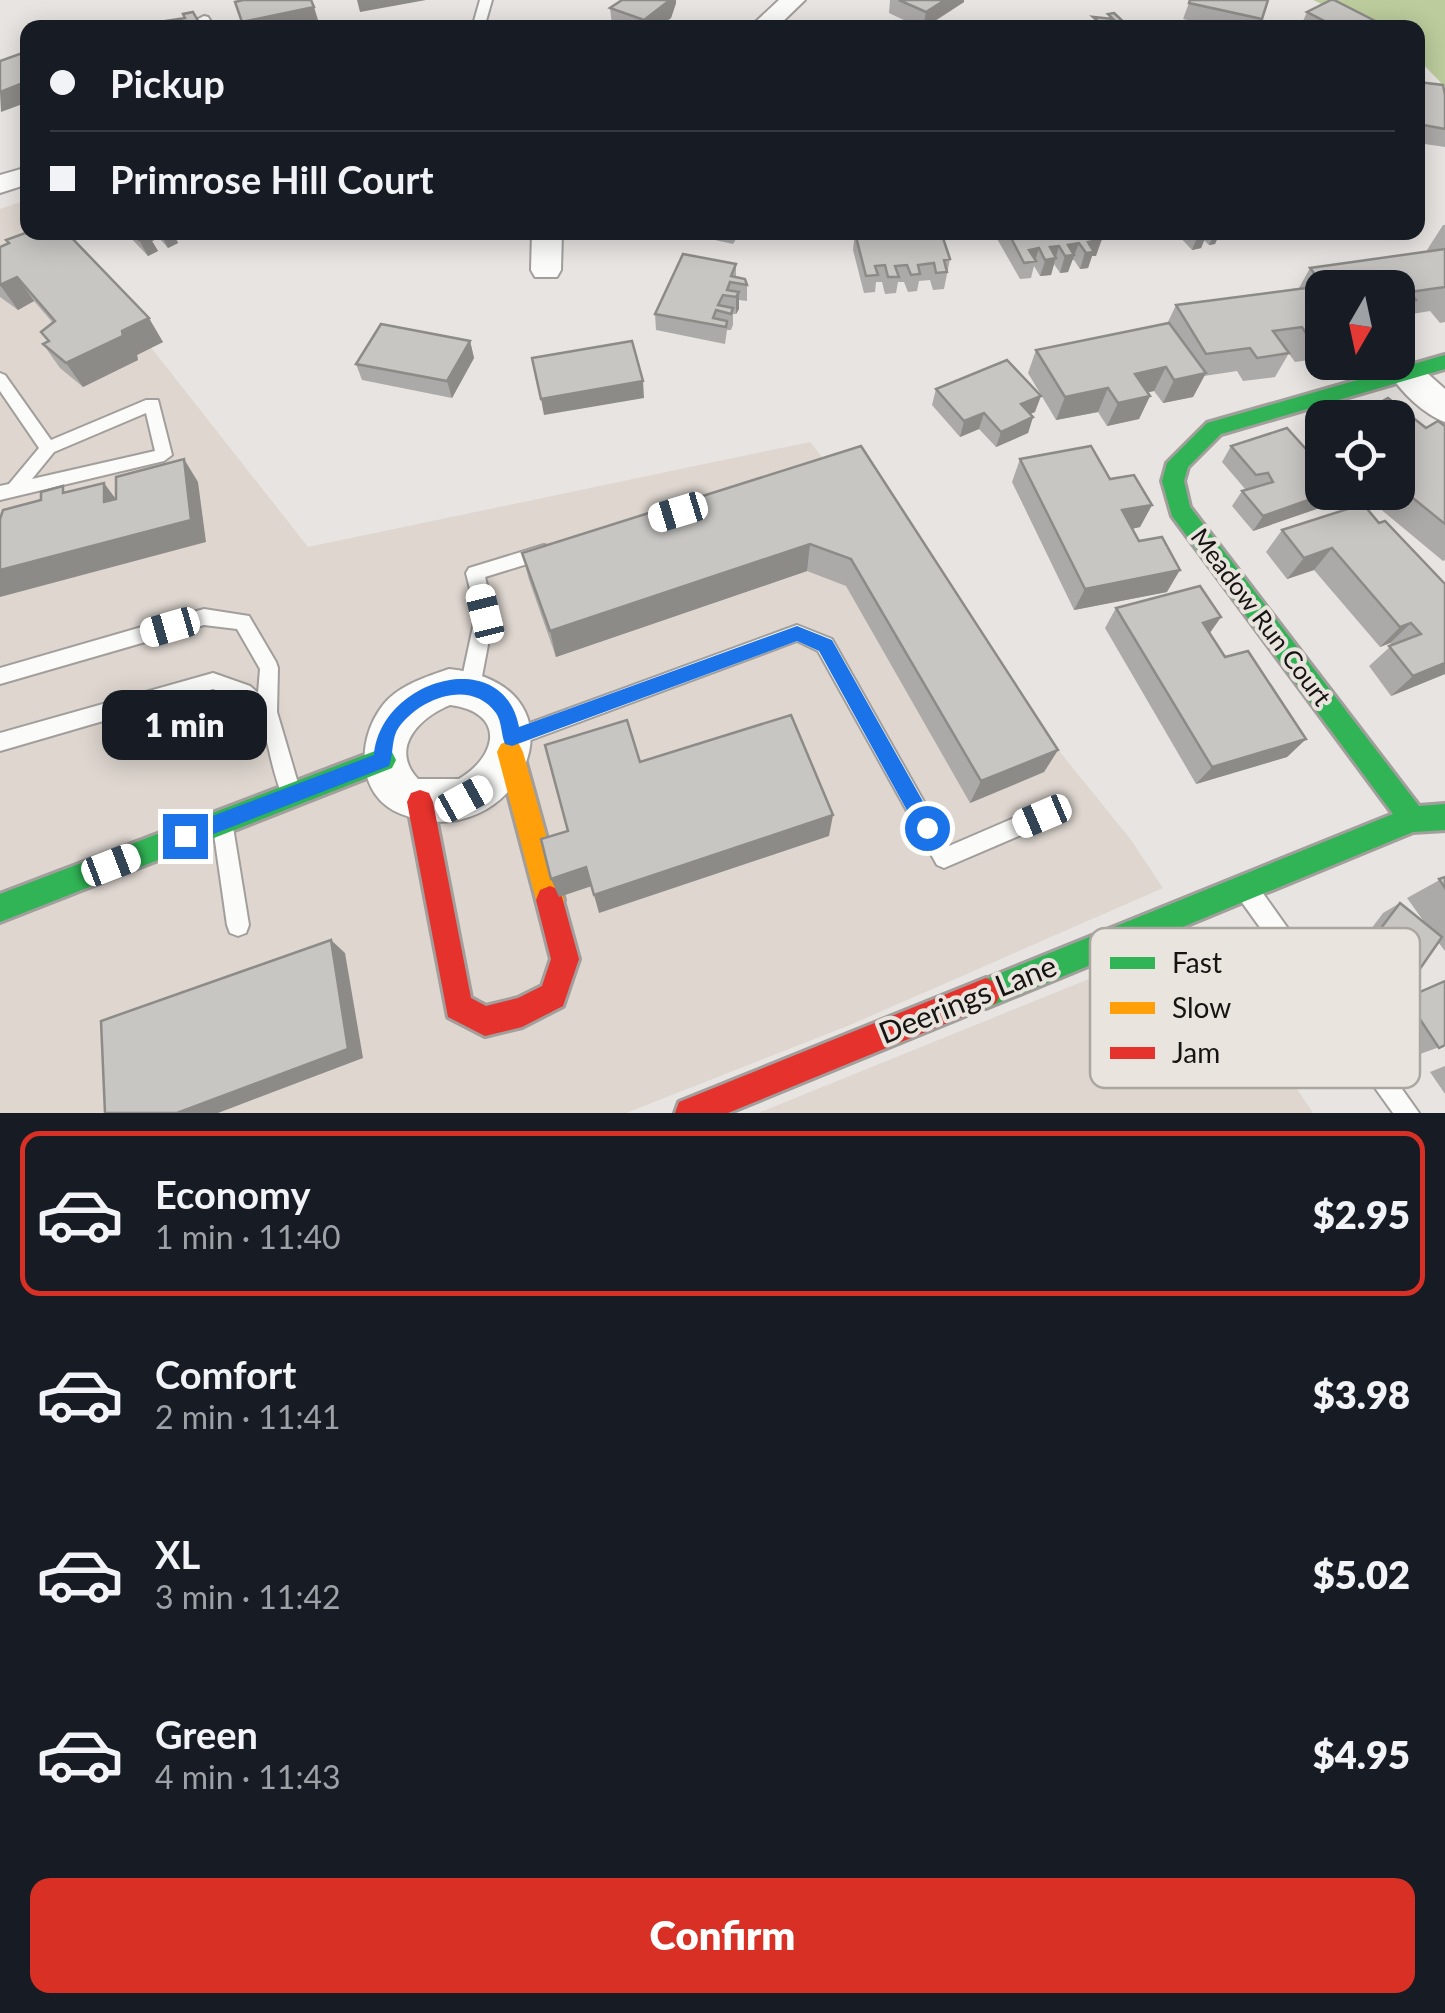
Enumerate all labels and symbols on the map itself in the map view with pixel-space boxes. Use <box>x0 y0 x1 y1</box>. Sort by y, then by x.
north arrow <box>1305 270 1415 380</box>
car <box>645 489 711 535</box>
street label: Meadow Run Court <box>1185 522 1338 711</box>
car <box>463 581 507 647</box>
car <box>137 604 203 650</box>
callout: 1 min <box>102 691 268 761</box>
car <box>430 771 498 827</box>
car <box>1009 790 1075 842</box>
route start <box>905 806 950 851</box>
route end <box>163 814 208 859</box>
car <box>78 840 144 890</box>
legend <box>1090 928 1420 1088</box>
text: Fast <box>1172 945 1222 979</box>
street label: Deerings Lane <box>873 946 1061 1050</box>
text: Slow <box>1172 990 1231 1024</box>
text: Jam <box>1172 1035 1220 1069</box>

